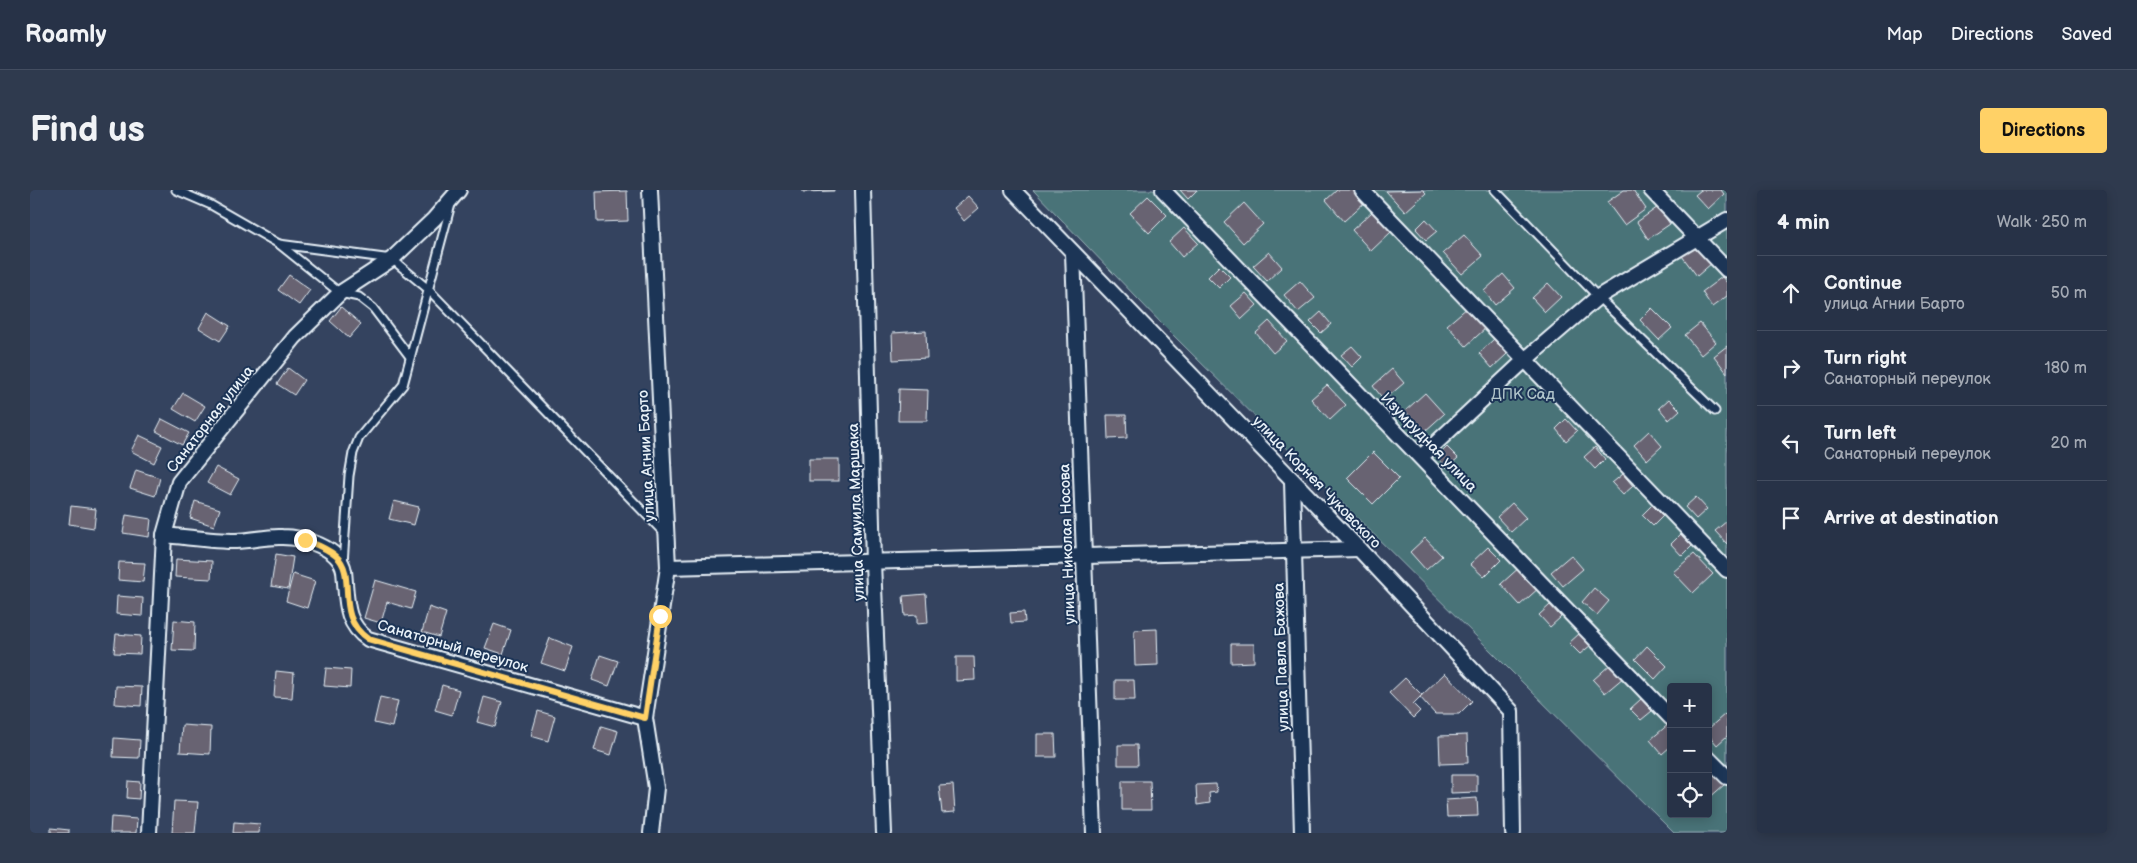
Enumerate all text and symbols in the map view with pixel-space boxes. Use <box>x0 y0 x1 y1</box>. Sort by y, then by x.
text: Roamly <box>25 20 106 49</box>
text: Map <box>1887 24 1923 45</box>
text: Directions <box>1951 24 2033 45</box>
text: Saved <box>2061 24 2112 45</box>
button: Directions <box>1980 108 2107 153</box>
text: Find us <box>30 109 145 152</box>
text: 4 min <box>1777 210 1830 235</box>
text: Walk · 250 m <box>1997 213 2087 232</box>
text: Continue <box>1824 272 1902 295</box>
icon: ahead <box>1777 279 1805 307</box>
text: 50 m <box>2051 284 2087 303</box>
text: улица Агнии Барто <box>1824 295 1965 314</box>
text: Turn right <box>1824 347 1907 370</box>
icon: right <box>1777 354 1805 382</box>
text: 180 m <box>2045 359 2087 378</box>
street label: Санаторная улица <box>163 362 258 477</box>
text: Санаторный переулок <box>1824 370 1991 389</box>
park label: ДПК Сад <box>1491 385 1555 404</box>
street label: Изумрудная улица <box>1376 389 1481 496</box>
street label: улица Агнии Барто <box>634 390 659 522</box>
street label: улица Корнея Чуковского <box>1248 412 1385 553</box>
text: Turn left <box>1824 422 1896 445</box>
street label: улица Самуила Маршака <box>844 423 869 601</box>
icon: left <box>1777 429 1805 457</box>
text: 20 m <box>2051 434 2087 453</box>
text: Санаторный переулок <box>1824 445 1991 464</box>
street label: улица Николая Носова <box>1055 463 1080 625</box>
icon: arrive <box>1777 504 1805 532</box>
text: Arrive at destination <box>1824 507 1999 530</box>
route end <box>294 529 317 552</box>
street label: улица Павла Бажова <box>1269 582 1294 732</box>
route start <box>649 605 672 628</box>
street label: Санаторный переулок <box>375 616 531 677</box>
map controls <box>1667 683 1712 818</box>
button: + <box>1667 683 1712 728</box>
button: − <box>1667 728 1712 773</box>
button: locate <box>1667 773 1712 818</box>

